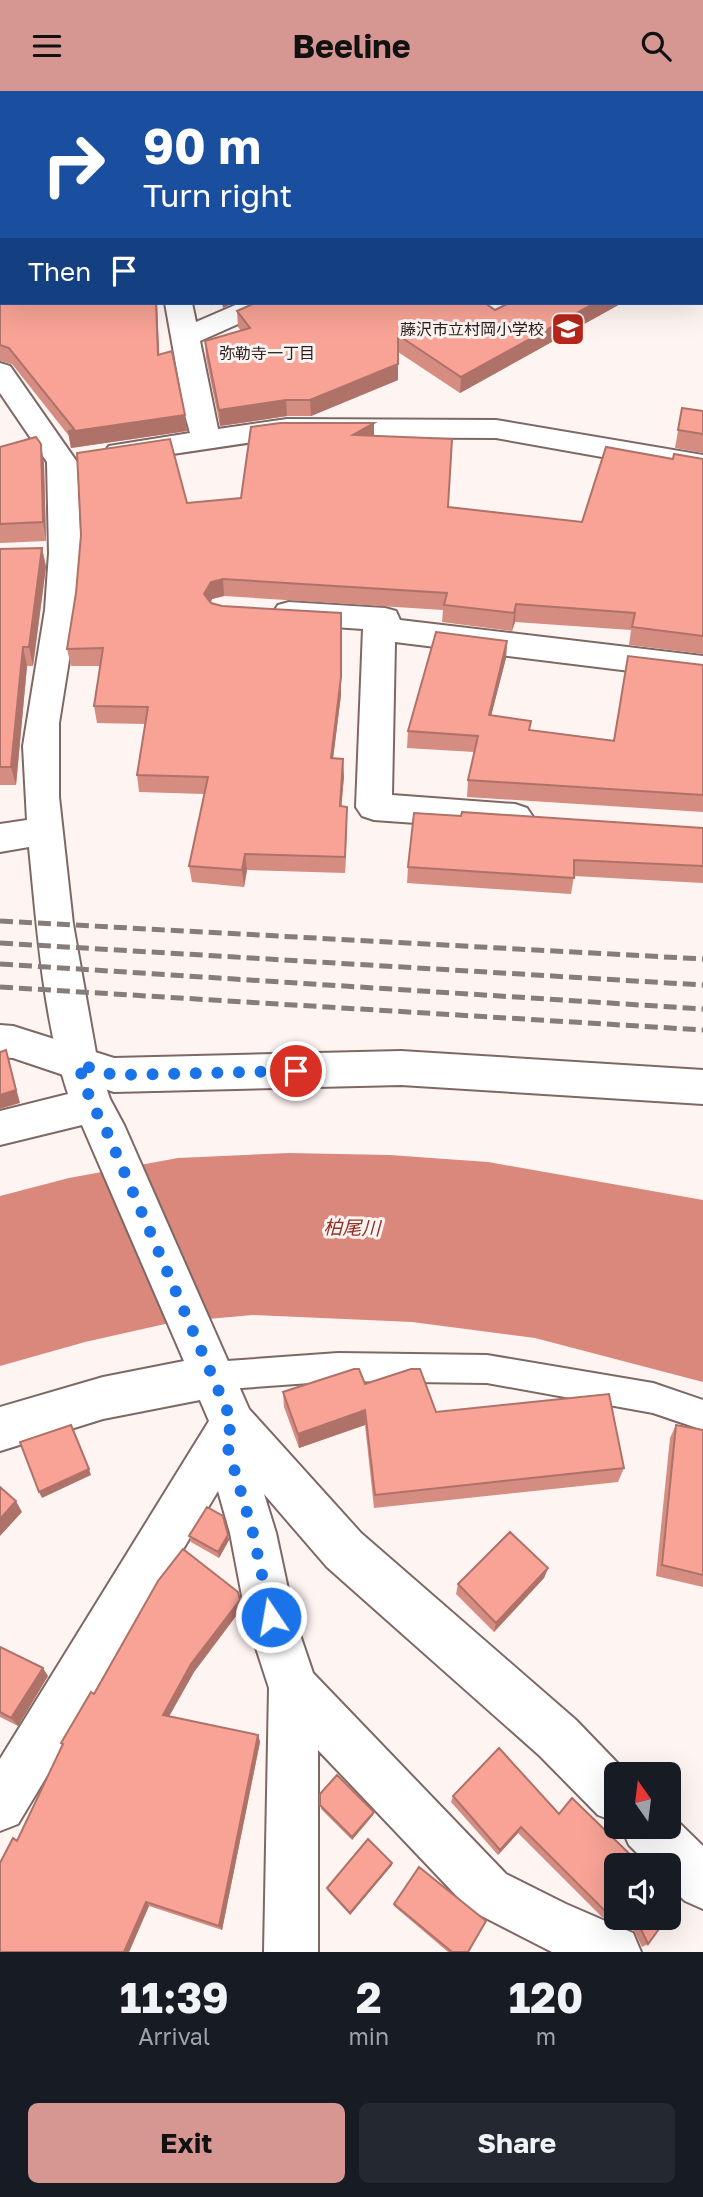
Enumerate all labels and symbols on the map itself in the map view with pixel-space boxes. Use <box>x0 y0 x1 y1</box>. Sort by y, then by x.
school or university icon: 藤沢市立村岡小学校 <box>549 310 587 348</box>
place label: 藤沢市立村岡小学校 <box>400 319 544 339</box>
district label: 弥勒寺一丁目 <box>219 343 315 363</box>
pin <box>266 1041 326 1101</box>
water label: 柏尾川 <box>323 1215 383 1239</box>
position arrow <box>234 1580 308 1654</box>
north arrow <box>604 1762 681 1839</box>

